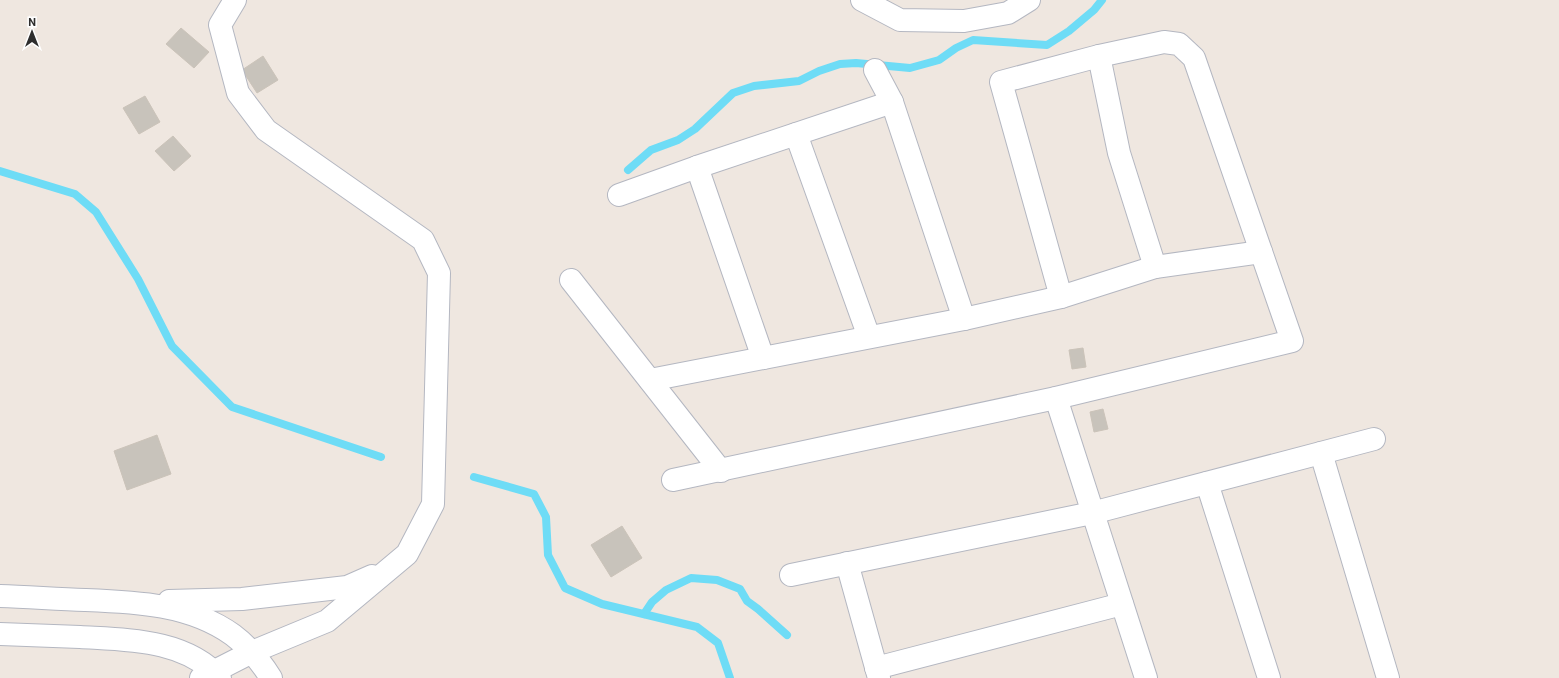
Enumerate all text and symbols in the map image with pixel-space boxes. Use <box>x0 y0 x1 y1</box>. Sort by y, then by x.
north arrow <box>12 12 52 52</box>
text: N <box>28 16 36 29</box>

